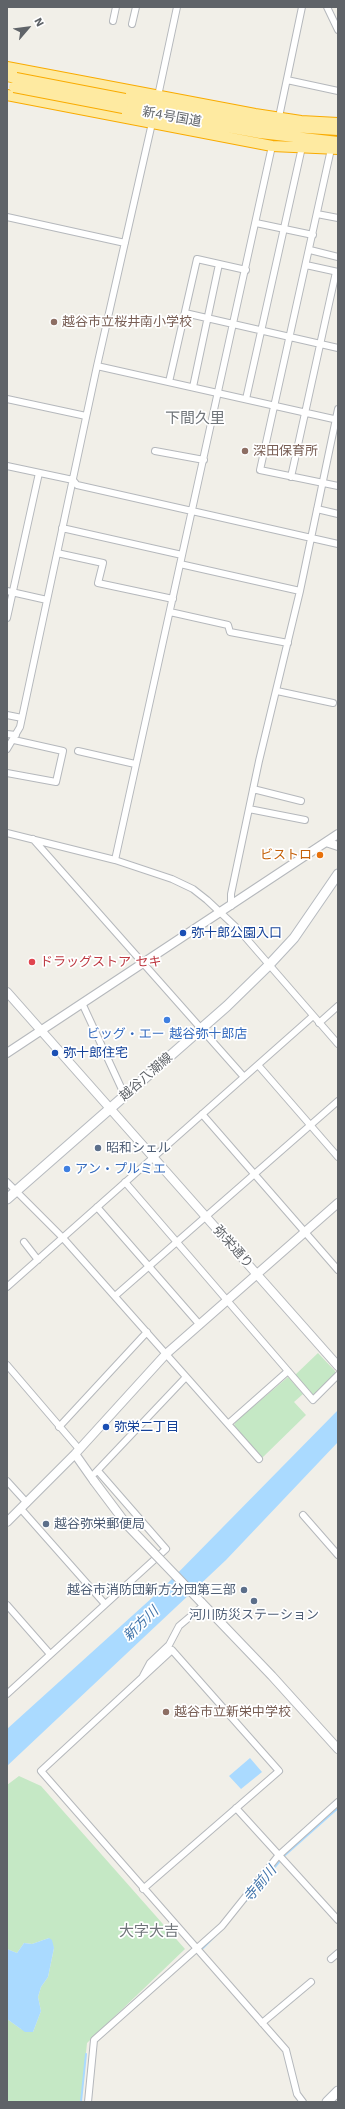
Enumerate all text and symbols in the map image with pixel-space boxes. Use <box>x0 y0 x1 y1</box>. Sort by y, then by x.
north arrow <box>8 8 48 48</box>
text: N <box>31 15 47 29</box>
street label: 新4号国道 <box>141 104 203 130</box>
place label: 越谷市立桜井南小学校 <box>62 314 192 330</box>
marker: 越谷市立桜井南小学校 <box>49 317 59 327</box>
district label: 下間久里 <box>165 410 225 428</box>
place label: 深田保育所 <box>253 443 318 459</box>
marker: 深田保育所 <box>240 446 250 456</box>
place label: ビストロ <box>260 847 312 863</box>
marker: ビストロ <box>315 850 325 860</box>
place label: 弥十郎公園入口 <box>191 925 282 941</box>
marker: 弥十郎公園入口 <box>178 928 188 938</box>
place label: ドラッグストア セキ <box>40 954 161 970</box>
marker: ドラッグストア セキ <box>27 957 37 967</box>
marker: ビッグ・エー 越谷弥十郎店 <box>162 1015 172 1025</box>
place label: ビッグ・エー 越谷弥十郎店 <box>87 1026 247 1042</box>
place label: 弥十郎住宅 <box>63 1045 128 1061</box>
marker: 弥十郎住宅 <box>50 1048 60 1058</box>
street label: 越谷八潮線 <box>116 1050 176 1104</box>
place label: 昭和シェル <box>106 1140 171 1156</box>
marker: 昭和シェル <box>93 1143 103 1153</box>
place label: アン・プルミエ <box>75 1161 166 1177</box>
marker: アン・プルミエ <box>62 1164 72 1174</box>
street label: 弥栄通り <box>210 1222 256 1272</box>
place label: 弥栄二丁目 <box>114 1419 179 1435</box>
marker: 弥栄二丁目 <box>101 1422 111 1432</box>
place label: 越谷弥栄郵便局 <box>54 1516 145 1532</box>
marker: 越谷弥栄郵便局 <box>41 1519 51 1529</box>
place label: 越谷市消防団新方分団第三部 <box>67 1582 236 1598</box>
marker: 越谷市消防団新方分団第三部 <box>239 1585 249 1595</box>
marker: 河川防災ステーション <box>249 1596 259 1606</box>
water label: 新方川 <box>120 1603 162 1645</box>
place label: 河川防災ステーション <box>189 1607 319 1623</box>
place label: 越谷市立新栄中学校 <box>174 1704 291 1720</box>
marker: 越谷市立新栄中学校 <box>161 1707 171 1717</box>
water label: 寺前川 <box>240 1863 280 1905</box>
district label: 大字大吉 <box>119 1923 179 1941</box>

